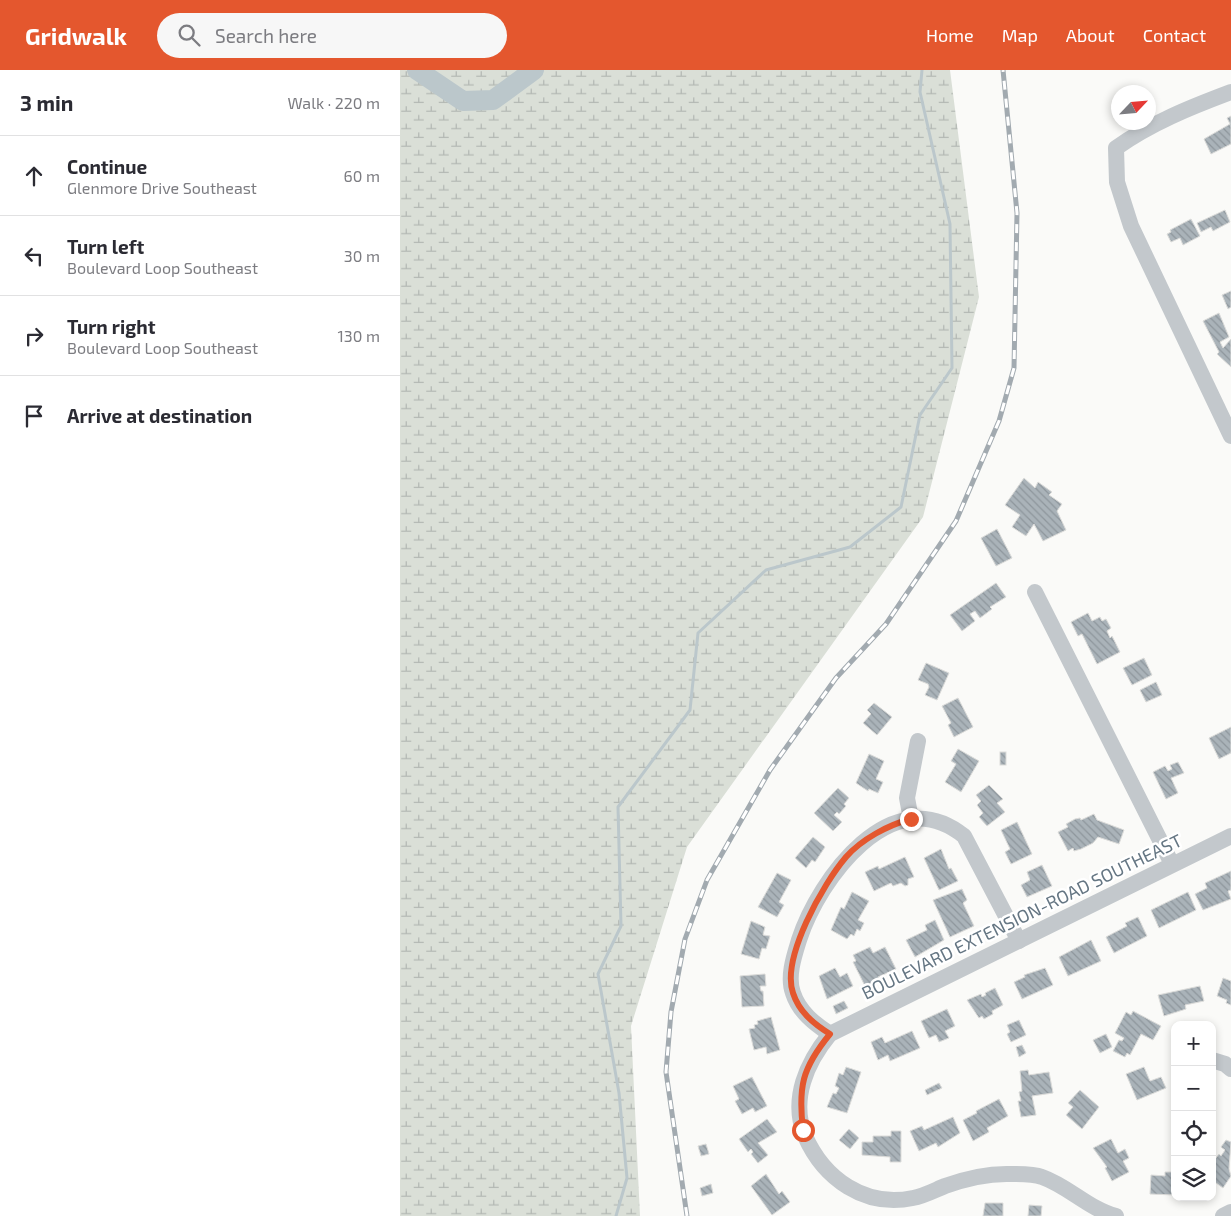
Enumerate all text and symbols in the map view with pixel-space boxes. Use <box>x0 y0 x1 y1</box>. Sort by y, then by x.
search box <box>157 13 507 58</box>
text: Gridwalk <box>25 21 127 50</box>
icon: search <box>175 21 203 49</box>
text: Search here <box>215 24 317 47</box>
text: Home <box>926 24 974 46</box>
text: Map <box>1002 24 1038 46</box>
text: About <box>1066 24 1115 46</box>
text: Contact <box>1143 24 1206 46</box>
north arrow <box>1111 85 1156 130</box>
text: 3 min <box>20 90 73 115</box>
text: Walk · 220 m <box>287 93 380 112</box>
text: Continue <box>67 155 147 178</box>
icon: ahead <box>20 162 48 190</box>
text: 60 m <box>344 166 380 185</box>
text: Glenmore Drive Southeast <box>67 178 257 197</box>
text: Turn left <box>67 235 144 258</box>
icon: left <box>20 242 48 270</box>
text: 30 m <box>344 246 380 265</box>
text: Boulevard Loop Southeast <box>67 258 258 277</box>
text: Turn right <box>67 315 155 338</box>
icon: right <box>20 322 48 350</box>
text: 130 m <box>338 326 380 345</box>
text: Boulevard Loop Southeast <box>67 338 258 357</box>
icon: arrive <box>20 402 48 430</box>
text: Arrive at destination <box>67 404 252 427</box>
route end <box>900 808 923 831</box>
street label: BOULEVARD EXTENSION-ROAD SOUTHEAST <box>858 828 1186 1004</box>
map controls <box>1171 1021 1216 1201</box>
button: + <box>1171 1021 1216 1066</box>
button: − <box>1171 1066 1216 1111</box>
button: locate <box>1171 1111 1216 1156</box>
route start <box>792 1119 815 1142</box>
button: layers <box>1171 1156 1216 1201</box>

